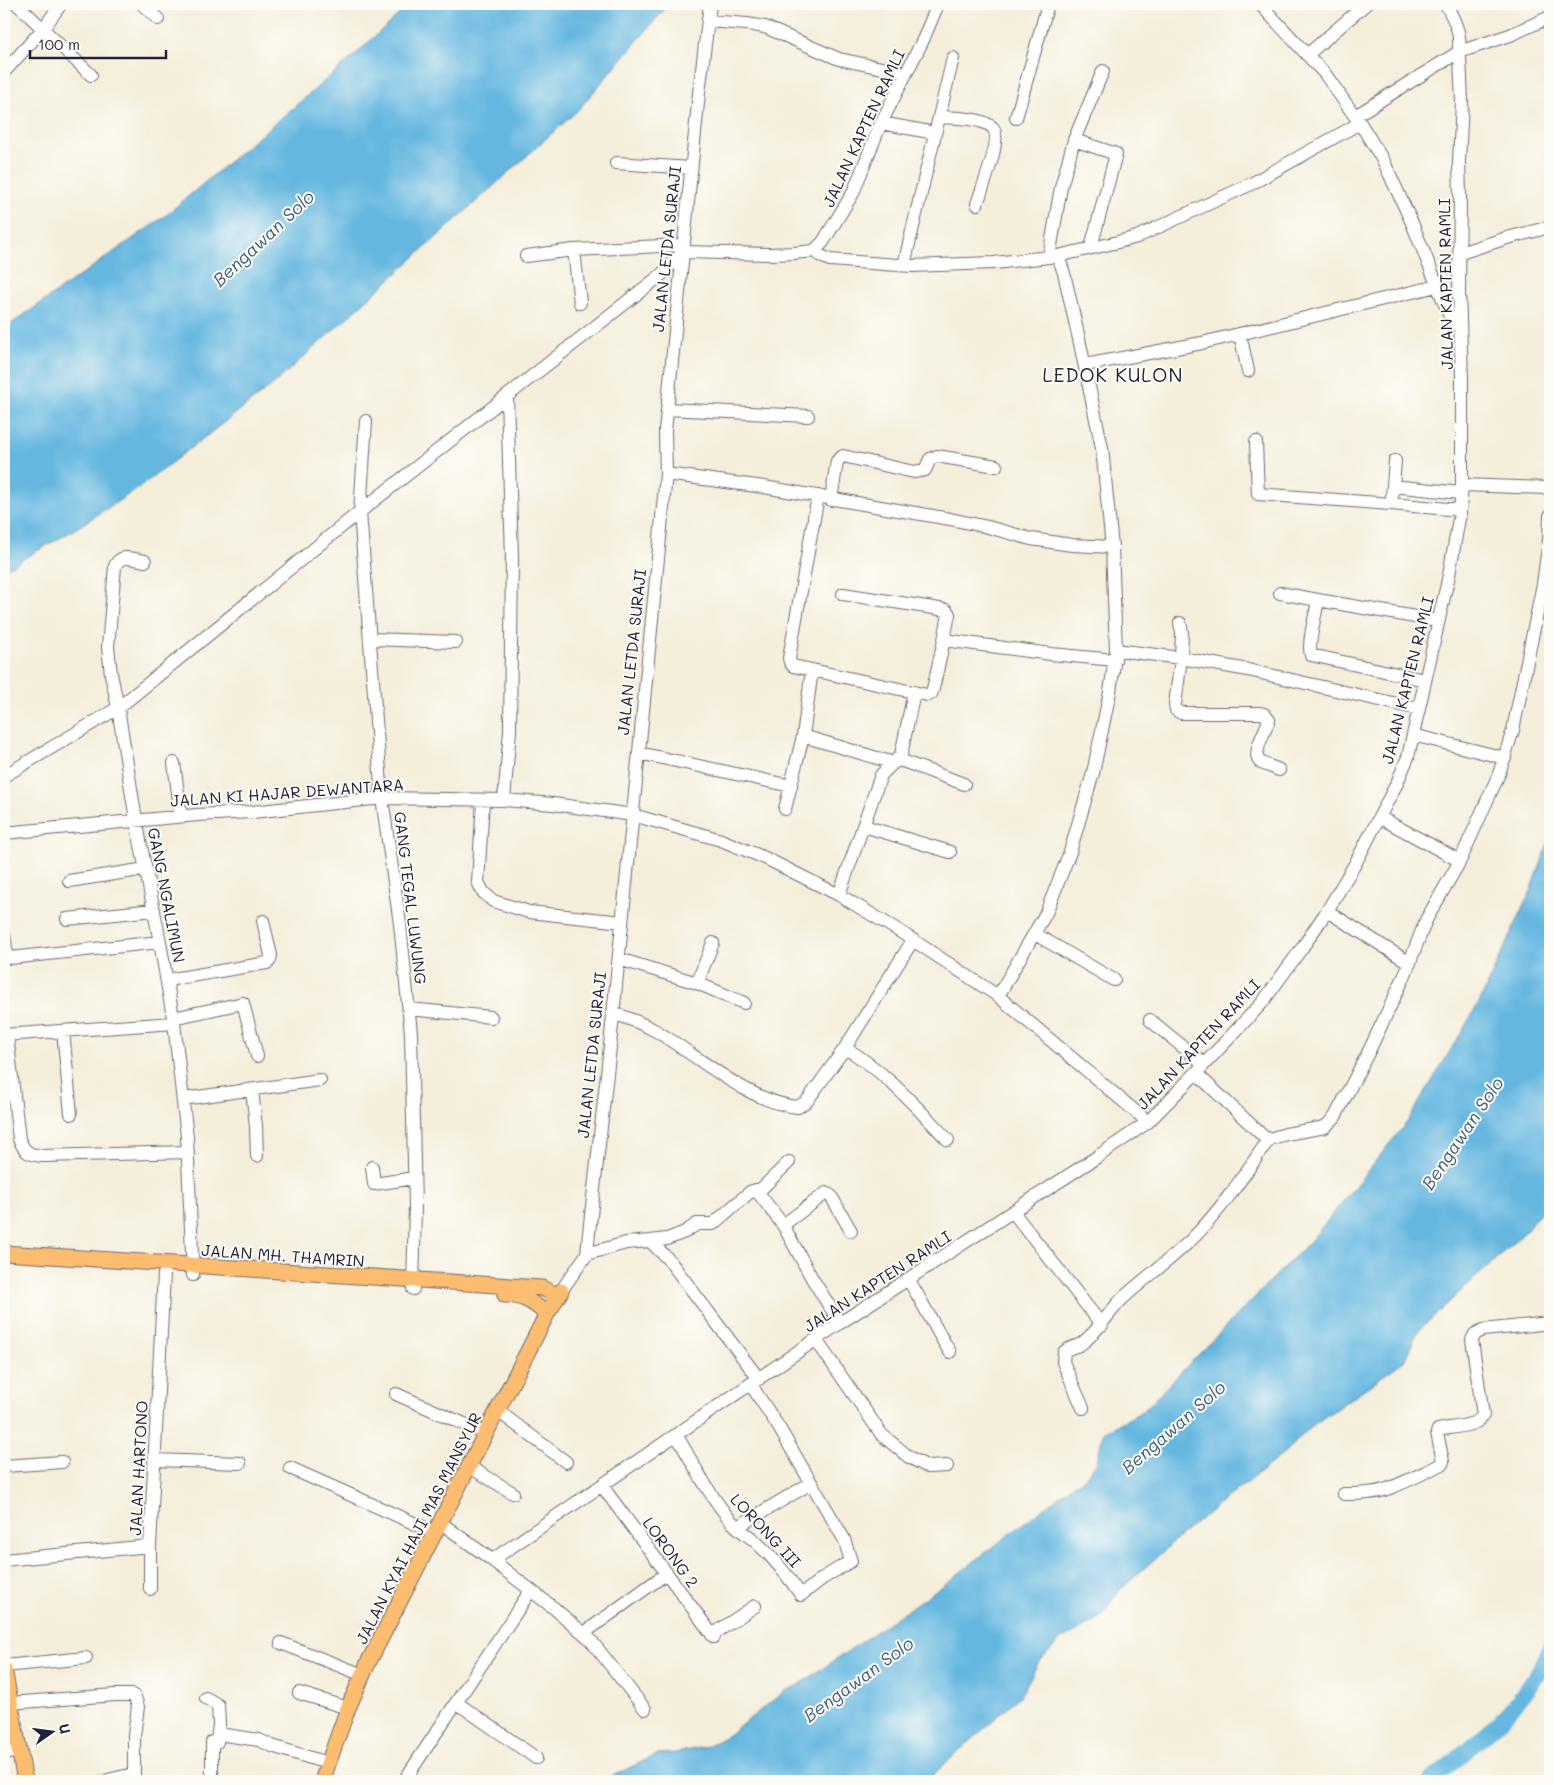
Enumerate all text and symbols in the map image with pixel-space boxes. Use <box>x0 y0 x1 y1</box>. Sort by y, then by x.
scale bar <box>30 28 166 60</box>
text: 100 m <box>38 34 80 54</box>
street label: JALAN KAPTEN RAMLI <box>817 46 909 210</box>
street label: JALAN LETDA SURAJI <box>647 165 685 333</box>
water label: Bengawan Solo <box>207 184 319 291</box>
street label: JALAN KAPTEN RAMLI <box>1433 198 1457 370</box>
district label: LEDOK KULON <box>1043 362 1183 387</box>
street label: JALAN LETDA SURAJI <box>612 568 650 736</box>
street label: JALAN KAPTEN RAMLI <box>1376 594 1438 766</box>
street label: JALAN KI HAJAR DEWANTARA <box>169 773 405 811</box>
street label: GANG TEGAL LUWUNG <box>390 811 432 986</box>
street label: GANG NGALIMUN <box>144 826 190 964</box>
street label: JALAN LETDA SURAJI <box>572 971 610 1139</box>
street label: JALAN KAPTEN RAMLI <box>1132 974 1264 1114</box>
water label: Bengawan Solo <box>1415 1072 1509 1194</box>
street label: JALAN KAPTEN RAMLI <box>799 1226 955 1336</box>
street label: JALAN MH. THAMRIN <box>201 1239 365 1271</box>
water label: Bengawan Solo <box>1116 1375 1230 1479</box>
street label: JALAN HARTONO <box>124 1400 152 1536</box>
street label: JALAN KYAI HAJI MAS MANSYUR <box>350 1409 486 1647</box>
street label: LORONG III <box>726 1489 806 1571</box>
street label: LORONG 2 <box>638 1513 704 1591</box>
water label: Bengawan Solo <box>798 1631 918 1727</box>
north arrow <box>28 1708 78 1758</box>
text: U <box>55 1722 76 1736</box>

